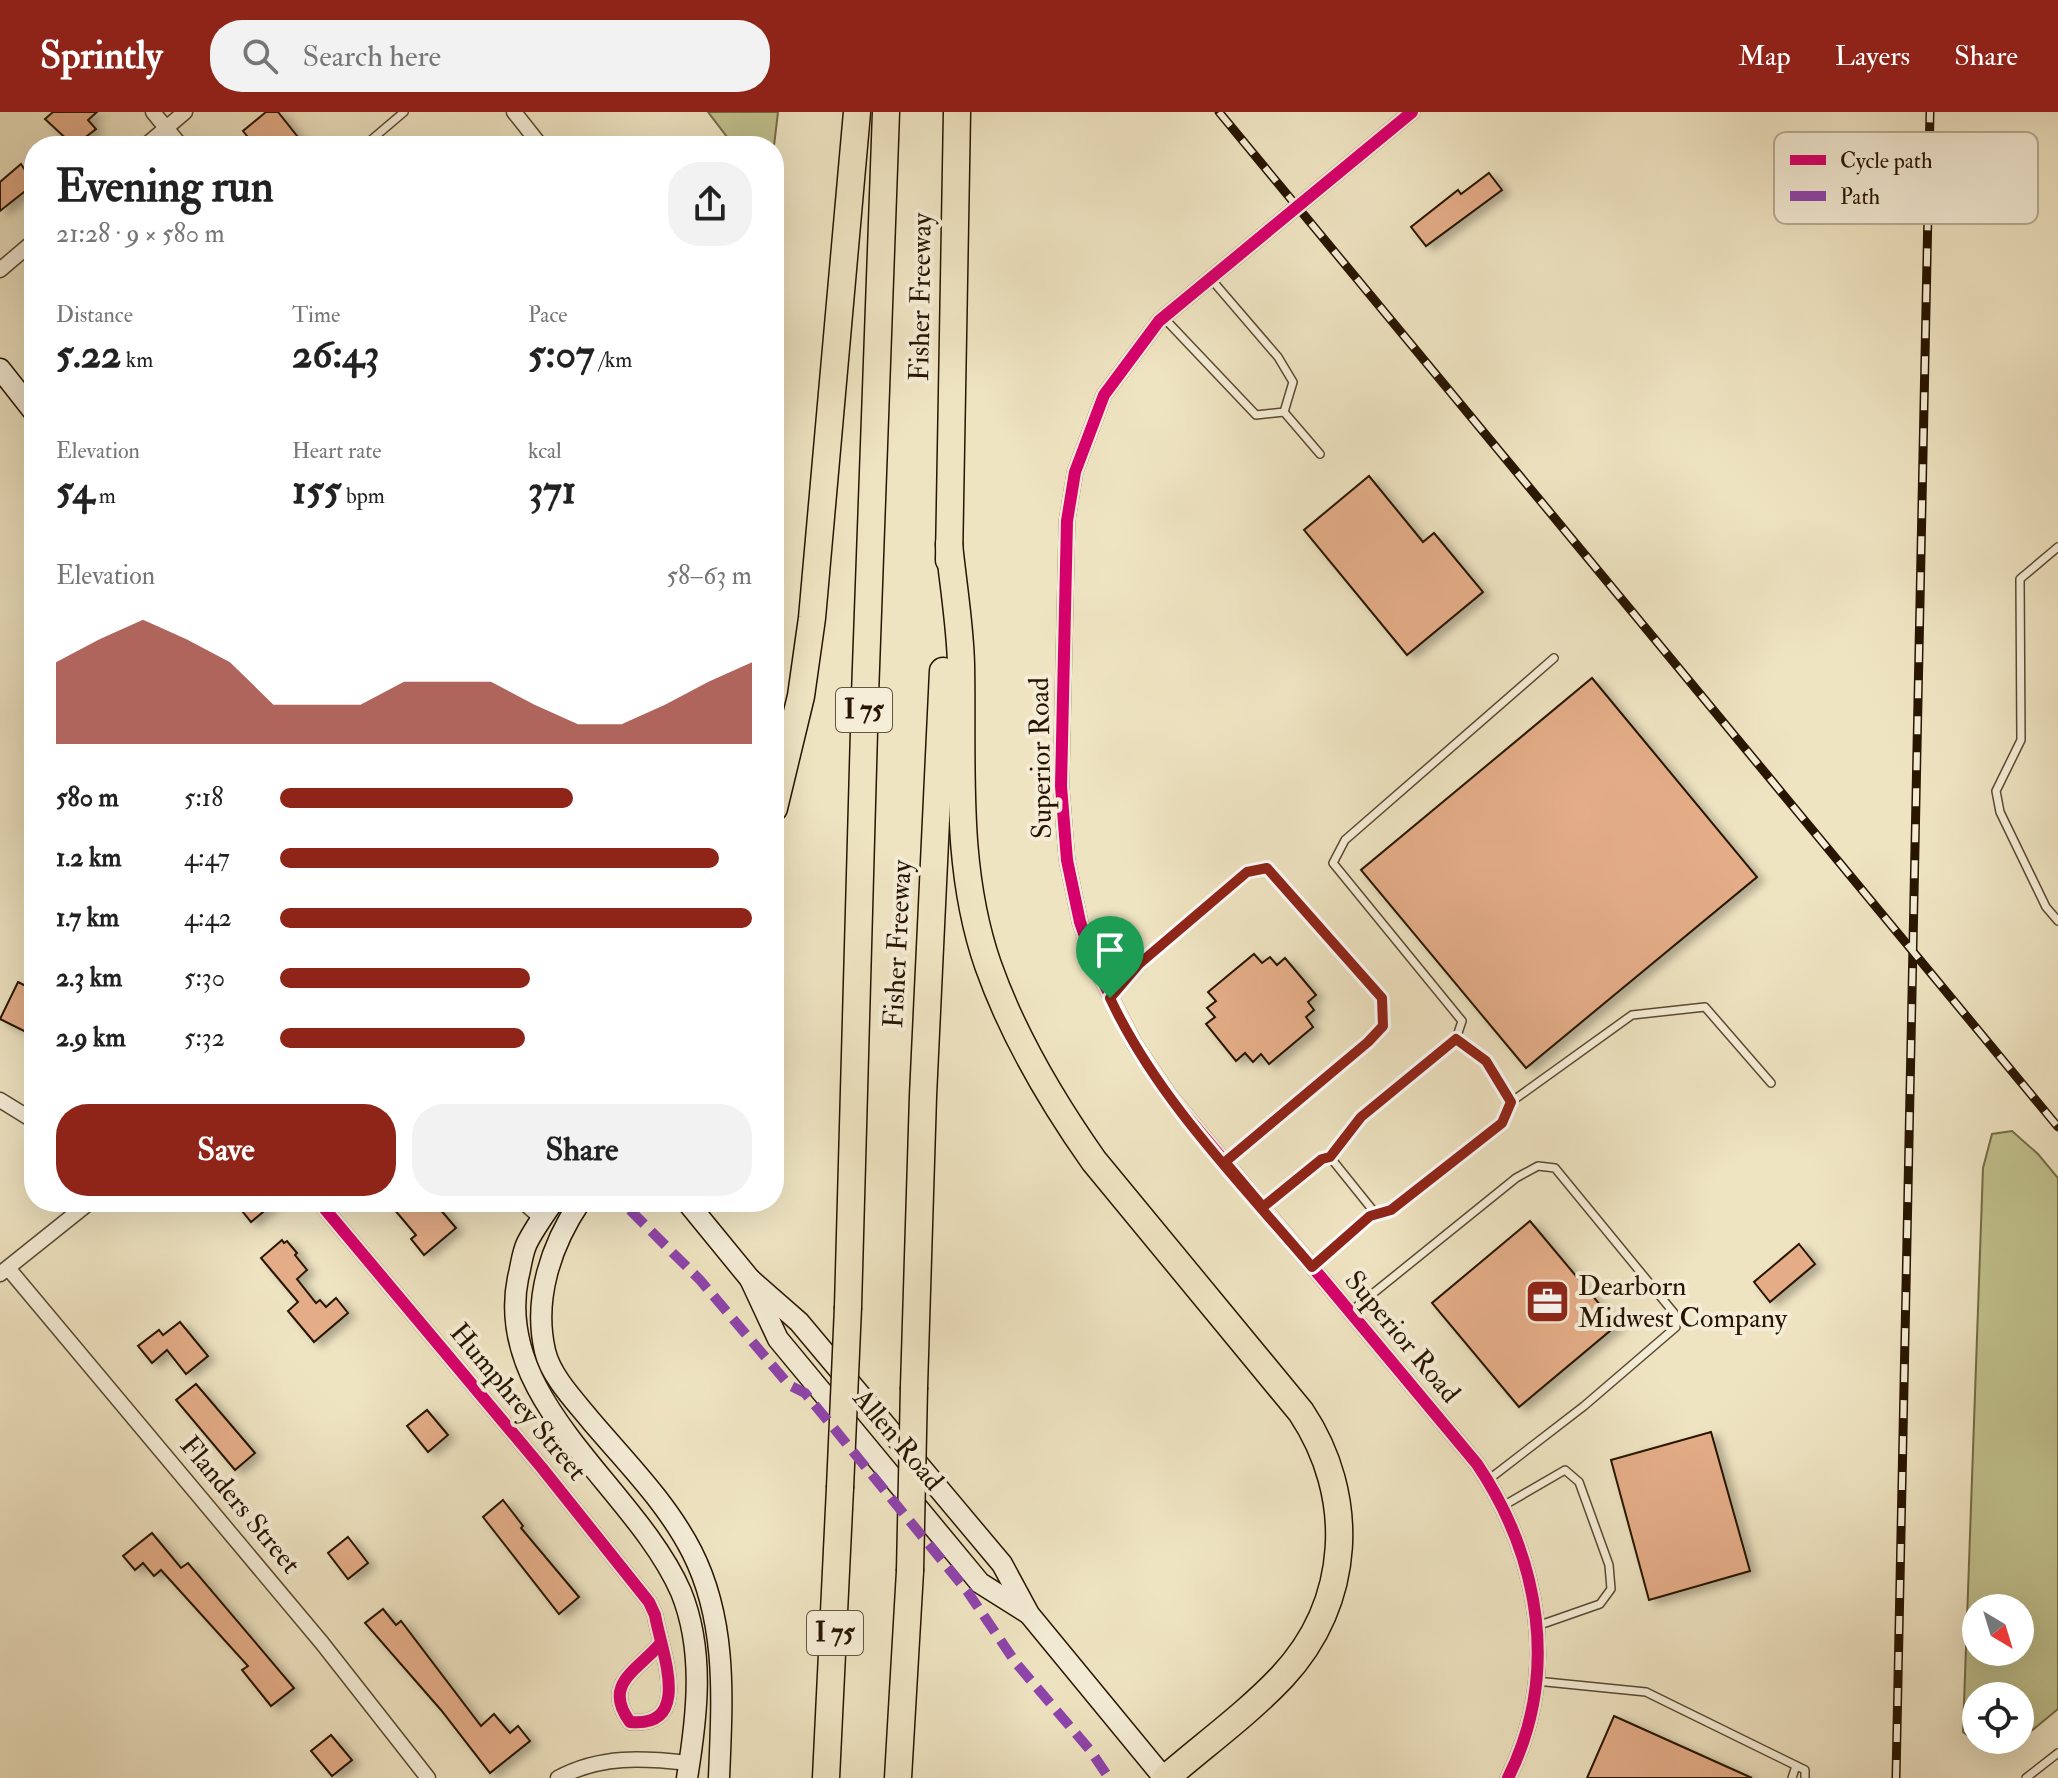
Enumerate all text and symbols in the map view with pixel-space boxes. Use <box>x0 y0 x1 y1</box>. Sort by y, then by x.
search box <box>210 20 770 92</box>
text: Sprintly <box>40 32 162 80</box>
icon: search <box>238 34 282 78</box>
text: Search here <box>302 38 441 75</box>
text: Map <box>1738 39 1791 74</box>
text: Layers <box>1835 39 1910 74</box>
text: Share <box>1954 39 2018 74</box>
legend <box>1774 132 2038 224</box>
text: Cycle path <box>1840 147 1933 176</box>
text: Evening run <box>56 160 274 215</box>
button: share <box>668 162 752 246</box>
text: Path <box>1840 183 1881 211</box>
street label: Fisher Freeway <box>902 212 940 381</box>
text: 21:28 · 9 × 580 m <box>56 218 225 250</box>
text: Distance <box>56 301 133 329</box>
text: Time <box>292 301 340 329</box>
text: Pace <box>528 301 567 329</box>
text: 5.22 <box>56 329 121 380</box>
text: 26:43 <box>292 329 379 380</box>
text: 5:07 <box>528 329 594 380</box>
text: km <box>121 346 153 374</box>
text: /km <box>594 346 632 374</box>
text: Elevation <box>56 437 140 465</box>
text: Heart rate <box>292 437 382 465</box>
text: kcal <box>528 437 562 465</box>
text: 54 <box>56 465 94 516</box>
text: 155 <box>292 465 341 516</box>
text: 371 <box>528 465 576 516</box>
text: m <box>94 482 116 510</box>
text: bpm <box>341 482 385 510</box>
text: Elevation <box>56 560 155 592</box>
text: 58–63 m <box>666 560 752 592</box>
street label: Superior Road <box>1022 677 1060 839</box>
road number: I 75 <box>836 688 892 732</box>
text: 580 m <box>56 782 119 814</box>
text: 5:18 <box>184 782 223 814</box>
text: 1.2 km <box>56 842 122 874</box>
text: 4:47 <box>184 842 230 874</box>
street label: Fisher Freeway <box>876 858 920 1029</box>
text: 1.7 km <box>56 902 119 934</box>
text: 4:42 <box>184 902 232 934</box>
pin <box>1076 916 1144 998</box>
icon: arrive <box>1088 928 1132 972</box>
text: 2.3 km <box>56 962 122 994</box>
text: 5:30 <box>184 962 225 994</box>
text: 2.9 km <box>56 1022 126 1054</box>
text: 5:32 <box>184 1022 225 1054</box>
button: Save <box>56 1104 396 1196</box>
button: Share <box>412 1104 752 1196</box>
street label: Superior Road <box>1337 1264 1468 1410</box>
place label: Dearborn Midwest Company <box>1578 1269 1788 1336</box>
office icon: Dearborn Midwest Company <box>1523 1278 1571 1326</box>
street label: Humphrey Street <box>442 1316 594 1488</box>
street label: Allen Road <box>845 1381 951 1498</box>
street label: Flanders Street <box>172 1429 308 1581</box>
north arrow <box>1962 1594 2034 1666</box>
map controls <box>1962 1594 2034 1754</box>
road number: I 75 <box>807 1611 863 1655</box>
button: locate <box>1962 1682 2034 1754</box>

